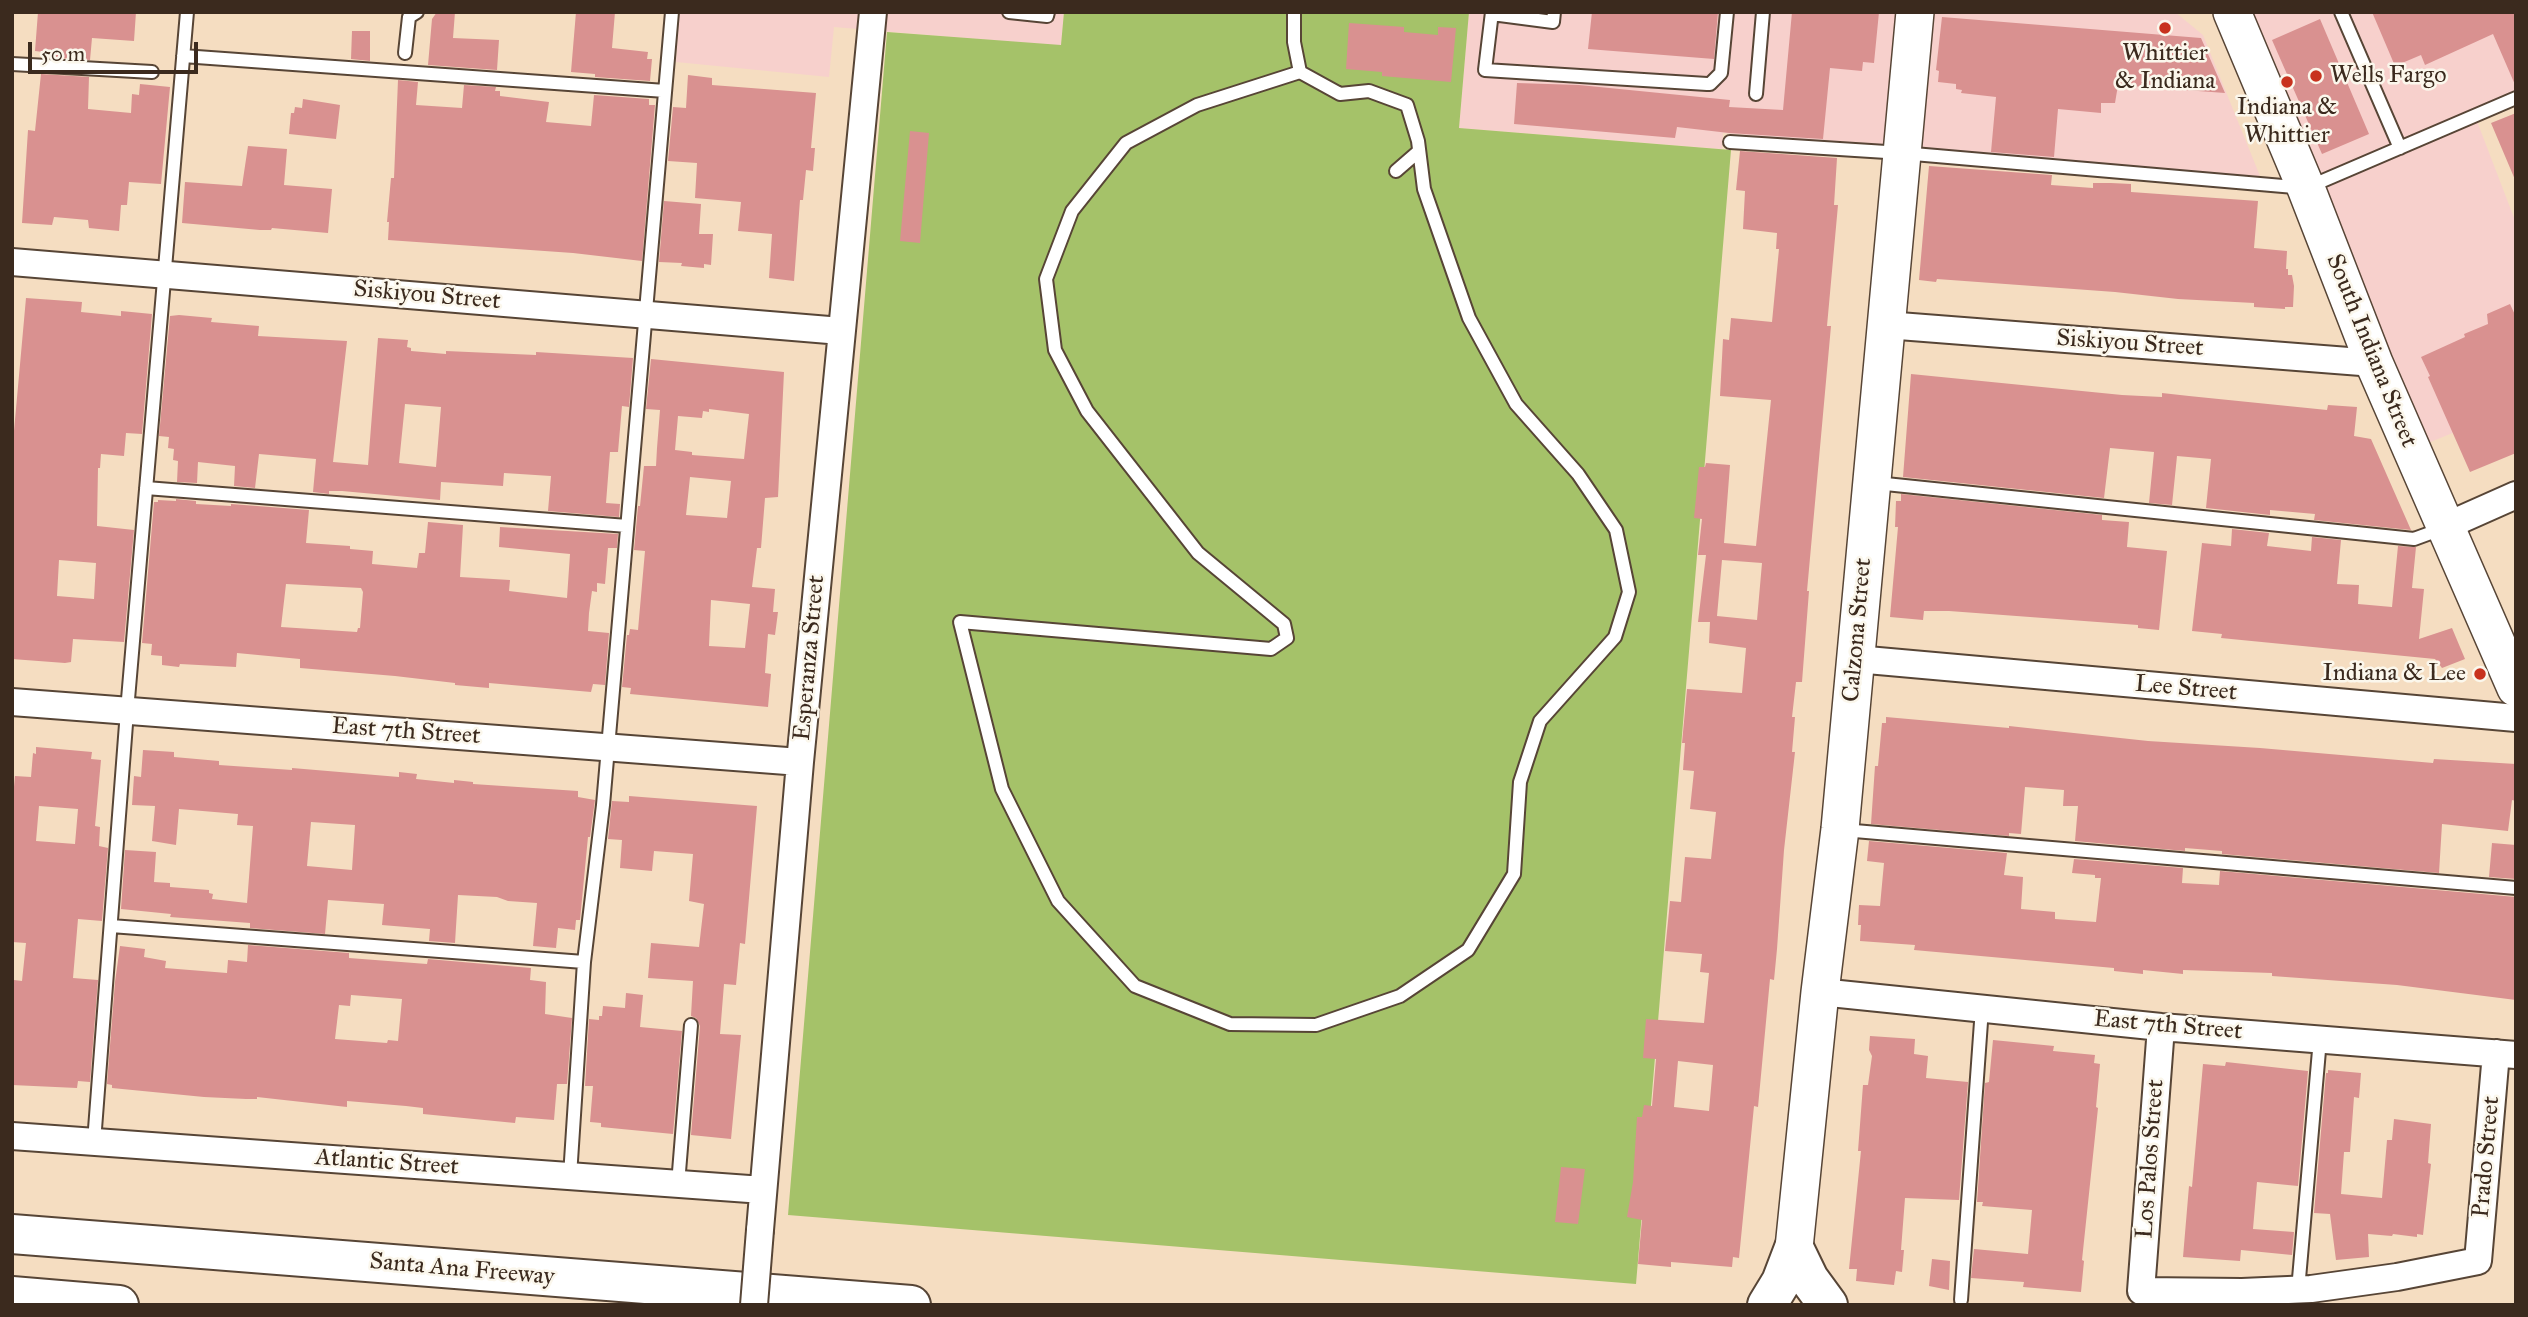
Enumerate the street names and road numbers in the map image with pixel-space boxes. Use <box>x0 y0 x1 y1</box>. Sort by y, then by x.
street label: South Indiana Street <box>2319 250 2423 452</box>
street label: Siskiyou Street <box>352 275 502 317</box>
street label: Siskiyou Street <box>2055 324 2205 364</box>
street label: Calzona Street <box>1837 557 1879 703</box>
street label: Esperanza Street <box>788 574 832 742</box>
street label: Lee Street <box>2134 670 2238 708</box>
street label: East 7th Street <box>331 712 481 752</box>
street label: East 7th Street <box>2092 1005 2244 1047</box>
street label: Los Palos Street <box>2131 1078 2171 1240</box>
street label: Prado Street <box>2467 1095 2507 1219</box>
street label: Atlantic Street <box>314 1144 460 1182</box>
street label: Santa Ana Freeway <box>368 1248 556 1292</box>

